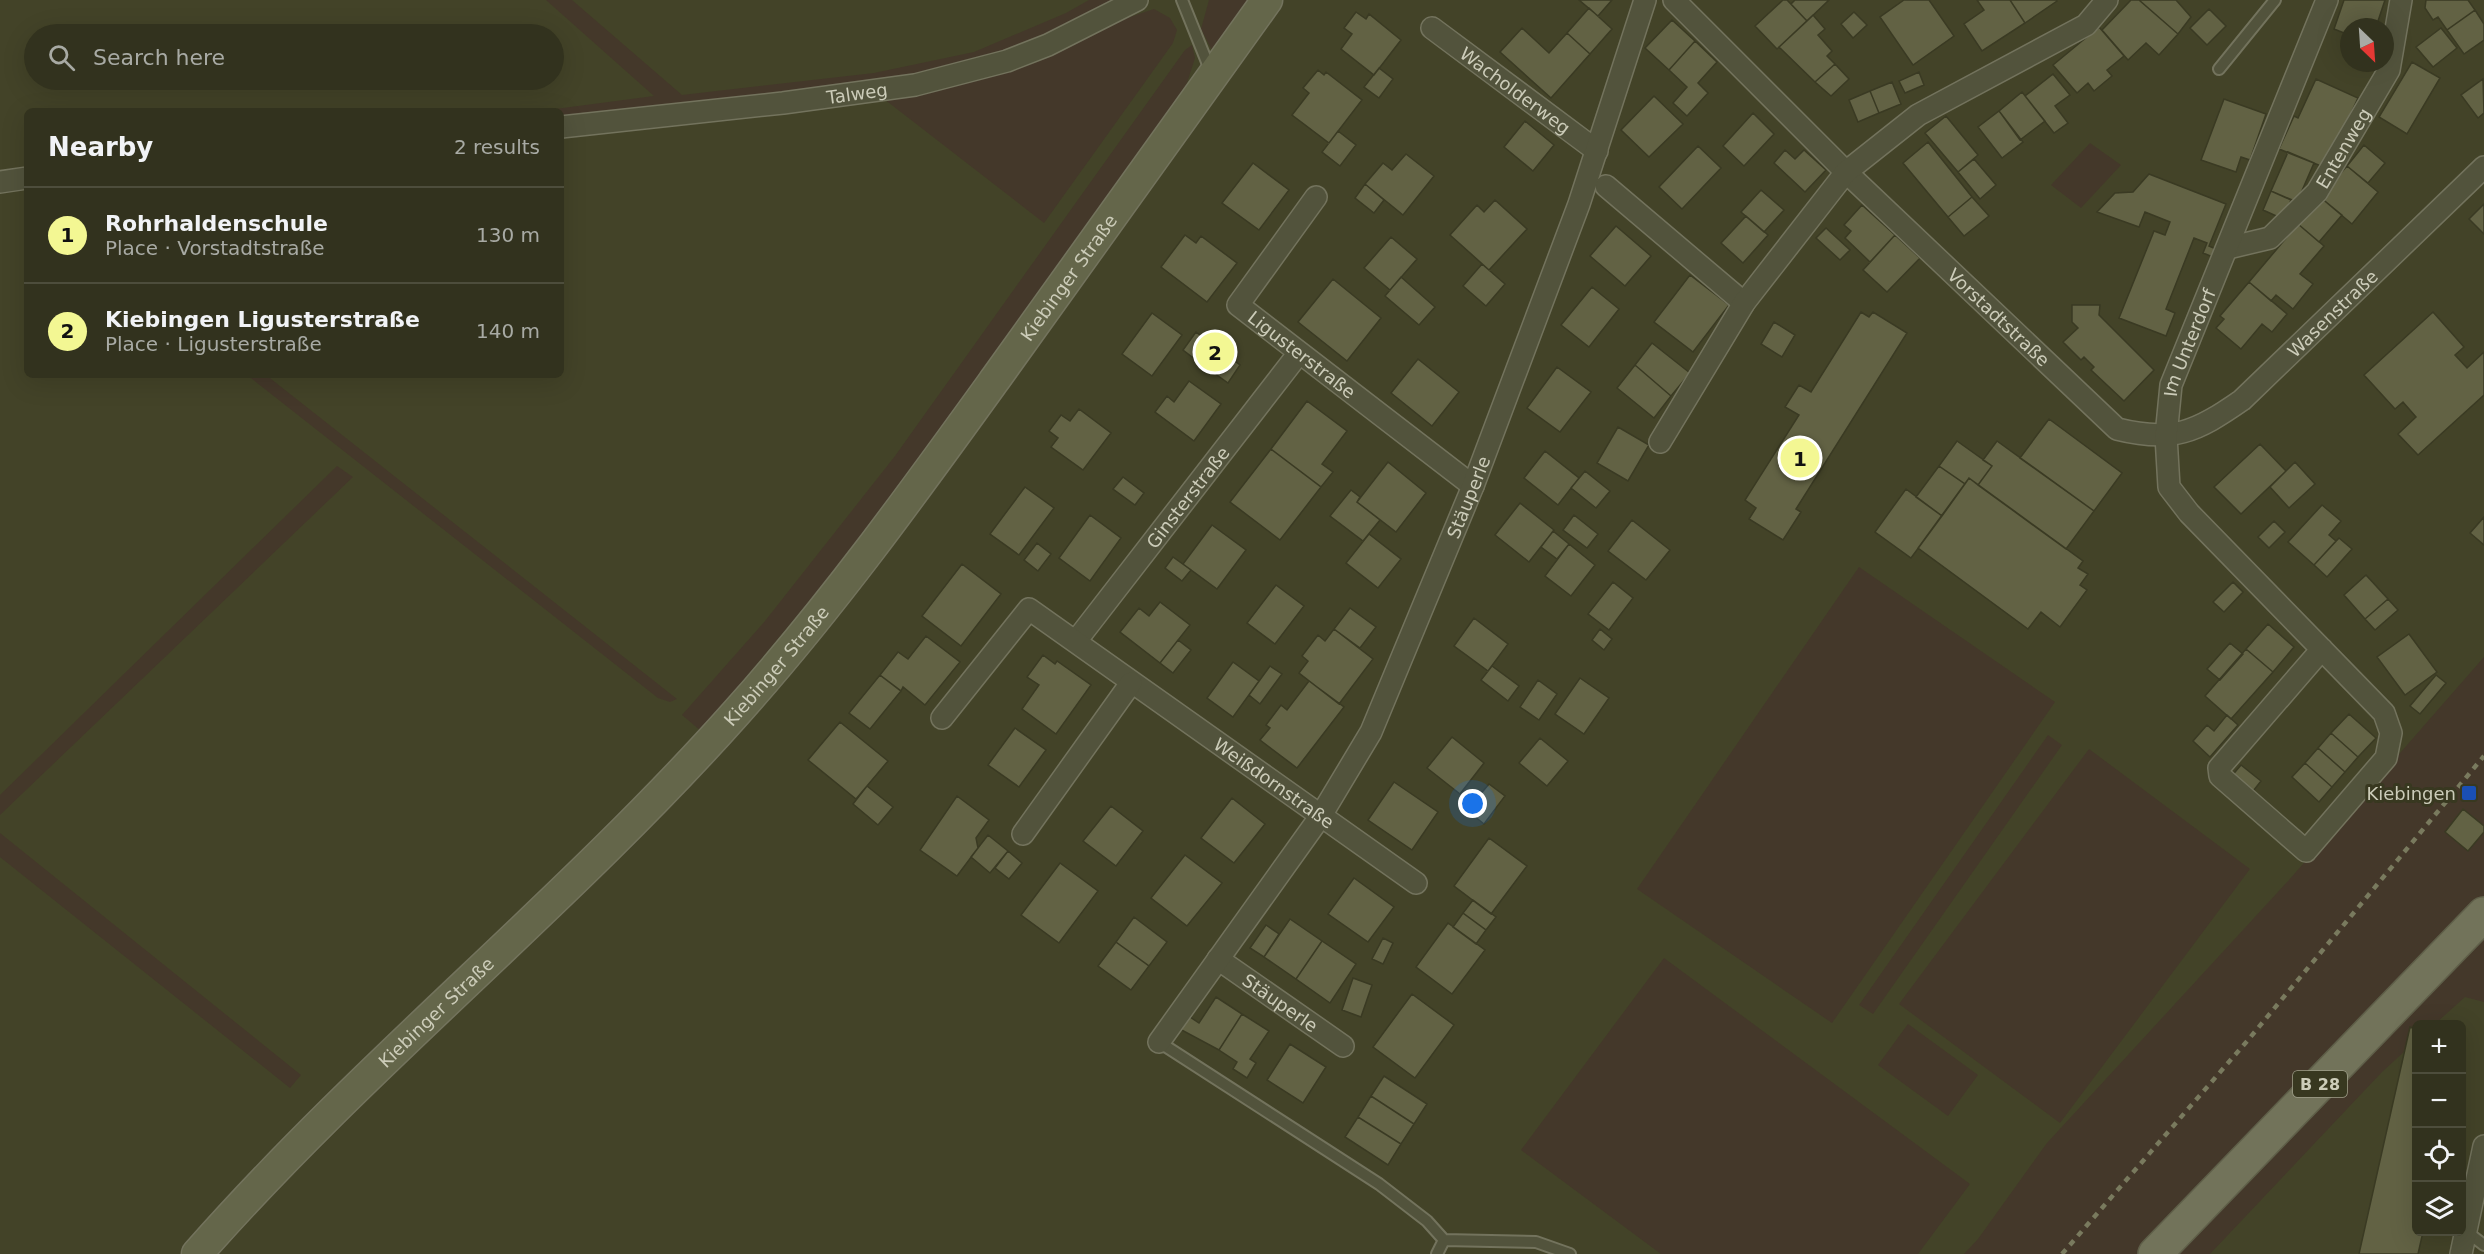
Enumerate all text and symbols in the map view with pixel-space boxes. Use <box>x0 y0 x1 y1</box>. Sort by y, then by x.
north arrow <box>2340 18 2394 72</box>
search box <box>24 24 564 90</box>
icon: search <box>45 41 78 74</box>
street label: Wacholderweg <box>1456 42 1575 138</box>
text: Search here <box>93 45 225 70</box>
street label: Talweg <box>824 78 889 108</box>
street label: Entenweg <box>2311 104 2375 192</box>
text: Nearby <box>48 132 153 162</box>
text: 2 results <box>454 135 540 159</box>
street label: Kiebinger Straße <box>1016 210 1121 345</box>
text: Rohrhaldenschule <box>105 211 328 236</box>
text: 1 <box>61 223 74 247</box>
text: 130 m <box>476 223 540 247</box>
text: Place · Vorstadtstraße <box>105 236 325 260</box>
street label: Vorstadtstraße <box>1944 264 2054 370</box>
street label: Wasenstraße <box>2283 265 2382 361</box>
street label: Im Unterdorf <box>2159 285 2220 398</box>
street label: Ligusterstraße <box>1244 306 1360 402</box>
text: Kiebingen Ligusterstraße <box>105 307 420 332</box>
text: 2 <box>61 319 74 343</box>
text: 140 m <box>476 319 540 343</box>
pin: 2 <box>1196 330 1234 374</box>
text: Place · Ligusterstraße <box>105 332 322 356</box>
pin: 1 <box>1780 436 1820 480</box>
street label: Ginsterstraße <box>1142 442 1233 552</box>
street label: Stäuperle <box>1442 453 1494 541</box>
street label: Kiebinger Straße <box>719 601 833 730</box>
street label: Weißdornstraße <box>1210 733 1338 832</box>
place label: Kiebingen <box>2366 783 2456 804</box>
marker: Kiebingen <box>2460 784 2478 802</box>
your location <box>1458 789 1487 818</box>
street label: Kiebinger Straße <box>374 953 498 1072</box>
street label: Stäuperle <box>1239 969 1322 1036</box>
map controls <box>2412 1020 2466 1236</box>
button: + <box>2412 1020 2466 1074</box>
road number: B 28 <box>2293 1071 2347 1097</box>
button: − <box>2412 1074 2466 1128</box>
button: locate <box>2412 1128 2466 1182</box>
button: layers <box>2412 1182 2466 1236</box>

